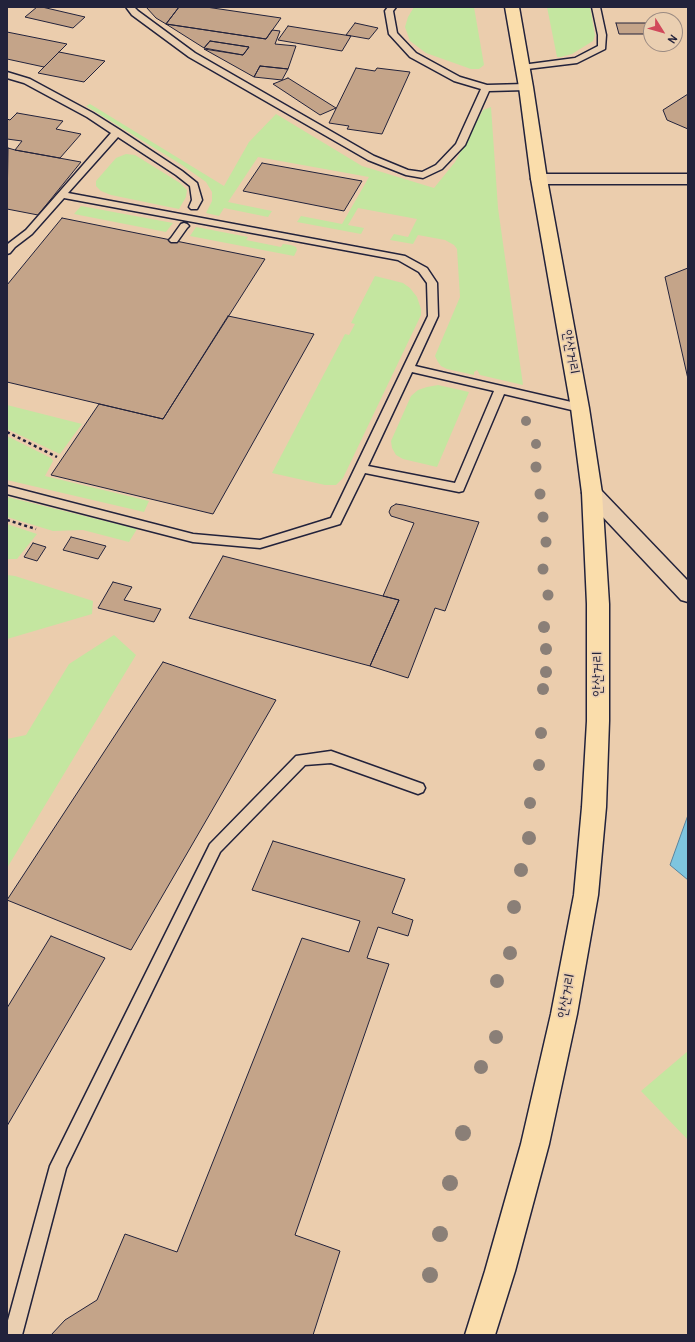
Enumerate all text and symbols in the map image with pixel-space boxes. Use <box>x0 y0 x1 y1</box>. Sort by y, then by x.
north arrow <box>643 12 683 52</box>
text: N <box>665 32 680 46</box>
street label: 안산거리 <box>558 328 582 376</box>
street label: 안산거리 <box>590 651 606 697</box>
street label: 안산거리 <box>554 972 580 1020</box>

